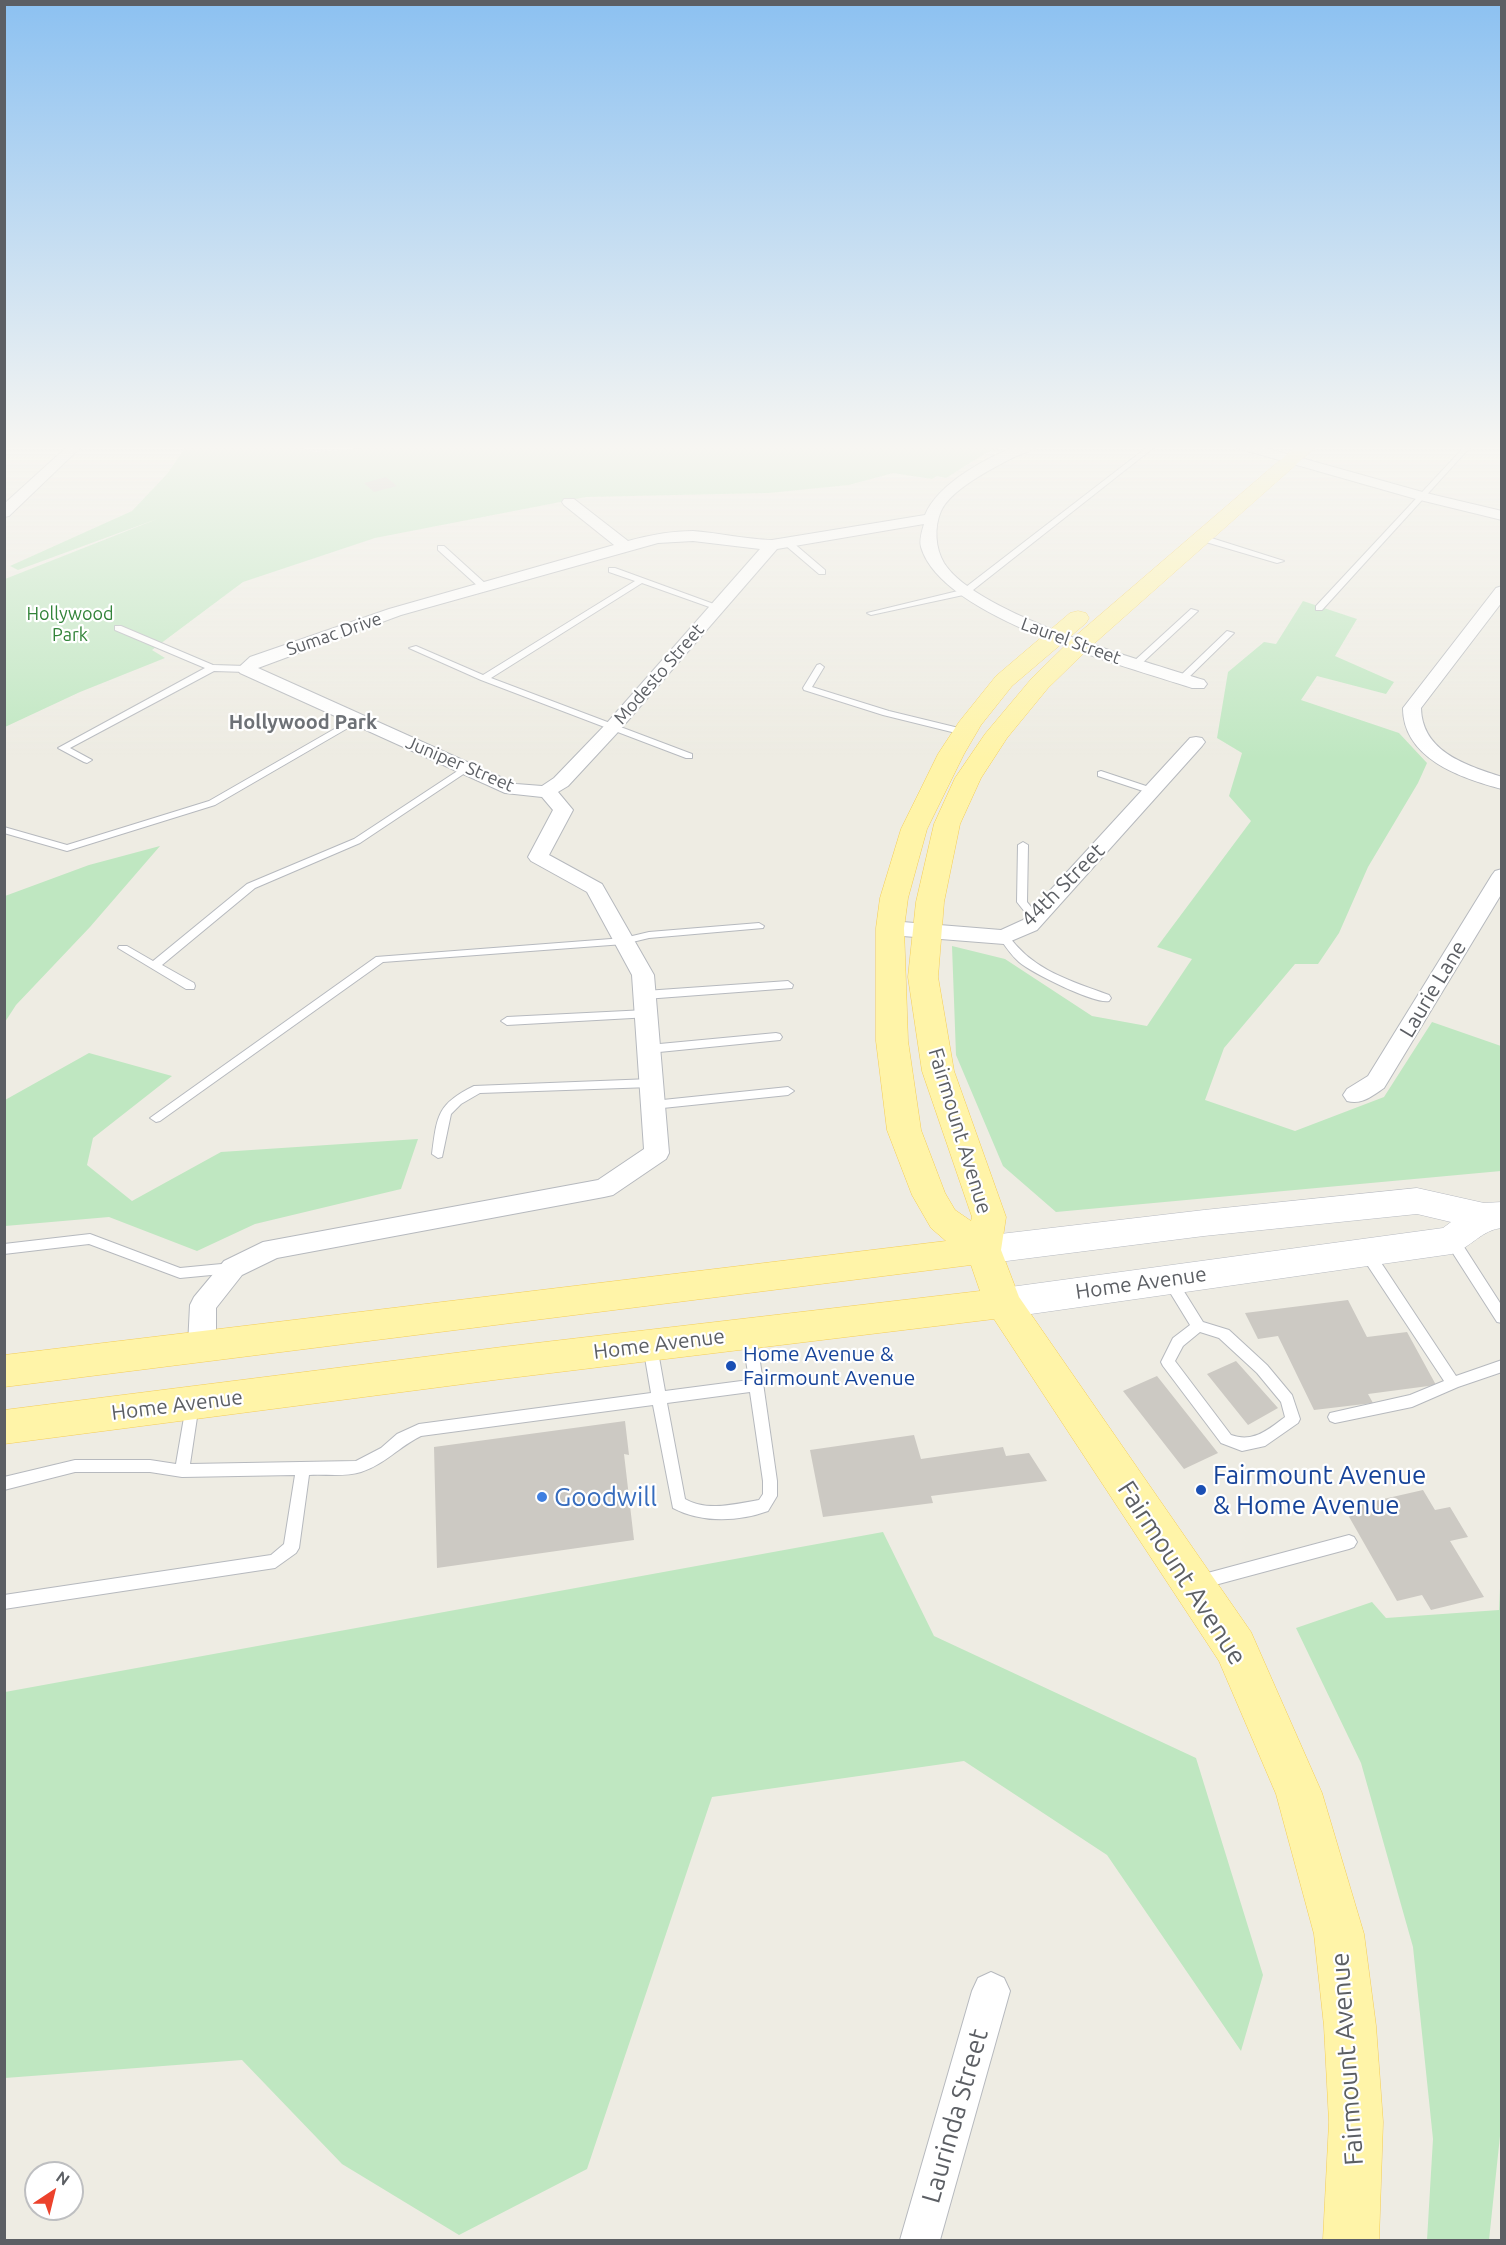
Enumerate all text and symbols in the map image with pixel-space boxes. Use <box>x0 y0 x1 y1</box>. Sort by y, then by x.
park label: Hollywood Park <box>27 603 113 646</box>
street label: Sumac Drive <box>283 608 385 660</box>
street label: Laurel Street <box>1018 613 1124 669</box>
street label: Modesto Street <box>609 619 709 729</box>
district label: Hollywood Park <box>229 710 377 734</box>
street label: Juniper Street <box>403 732 517 796</box>
street label: 44th Street <box>1016 838 1110 932</box>
street label: Laurie Lane <box>1394 936 1472 1042</box>
street label: Fairmount Avenue <box>923 1045 997 1217</box>
street label: Home Avenue <box>1074 1261 1208 1305</box>
street label: Home Avenue <box>592 1323 726 1365</box>
place label: Home Avenue & Fairmount Avenue <box>743 1341 915 1391</box>
marker: Home Avenue & Fairmount Avenue <box>724 1359 738 1373</box>
street label: Home Avenue <box>110 1384 244 1426</box>
place label: Fairmount Avenue & Home Avenue <box>1213 1459 1426 1520</box>
street label: Fairmount Avenue <box>1111 1475 1253 1671</box>
place label: Goodwill <box>554 1481 657 1513</box>
marker: Fairmount Avenue & Home Avenue <box>1194 1483 1208 1497</box>
marker: Goodwill <box>535 1490 549 1504</box>
street label: Fairmount Avenue <box>1324 1952 1370 2166</box>
street label: Laurinda Street <box>915 2025 995 2207</box>
north arrow <box>24 2161 84 2221</box>
text: N <box>53 2167 73 2189</box>

